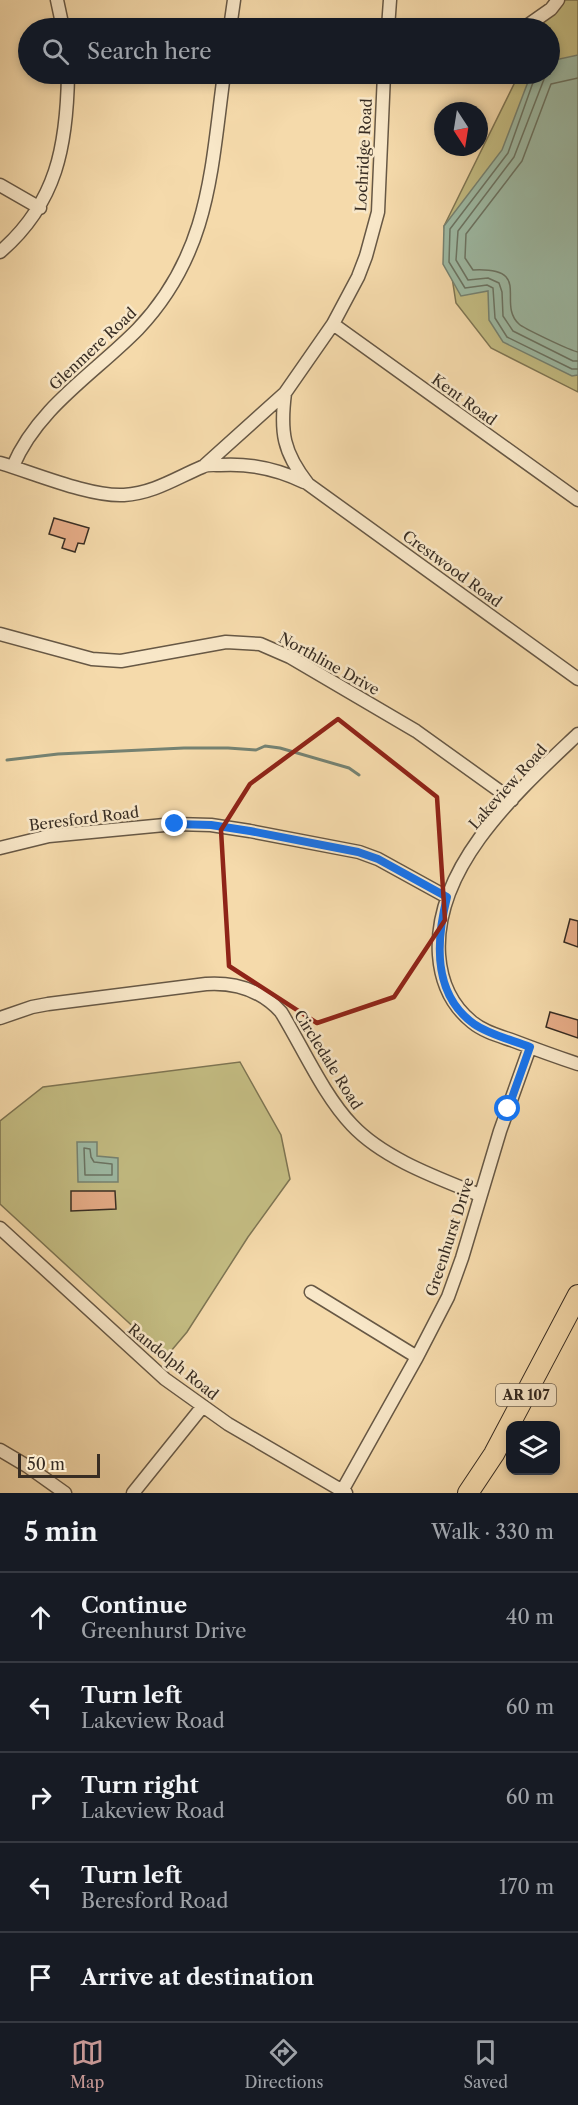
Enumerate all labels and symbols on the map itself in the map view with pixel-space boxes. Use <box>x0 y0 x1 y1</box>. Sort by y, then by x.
street label: Lochridge Road <box>351 98 376 212</box>
north arrow <box>434 102 488 156</box>
street label: Glenmere Road <box>45 303 140 394</box>
street label: Kent Road <box>428 370 500 429</box>
street label: Crestwood Road <box>399 526 506 611</box>
street label: Northline Drive <box>276 628 383 699</box>
street label: Lakeview Road <box>464 740 551 833</box>
street label: Beresford Road <box>28 802 140 835</box>
route end <box>161 810 187 836</box>
street label: Circledale Road <box>290 1006 367 1113</box>
route start <box>494 1095 520 1121</box>
street label: Greenhurst Drive <box>421 1175 478 1299</box>
street label: Randolph Road <box>124 1319 222 1404</box>
road number: AR 107 <box>496 1384 556 1406</box>
scale bar <box>18 1451 100 1478</box>

